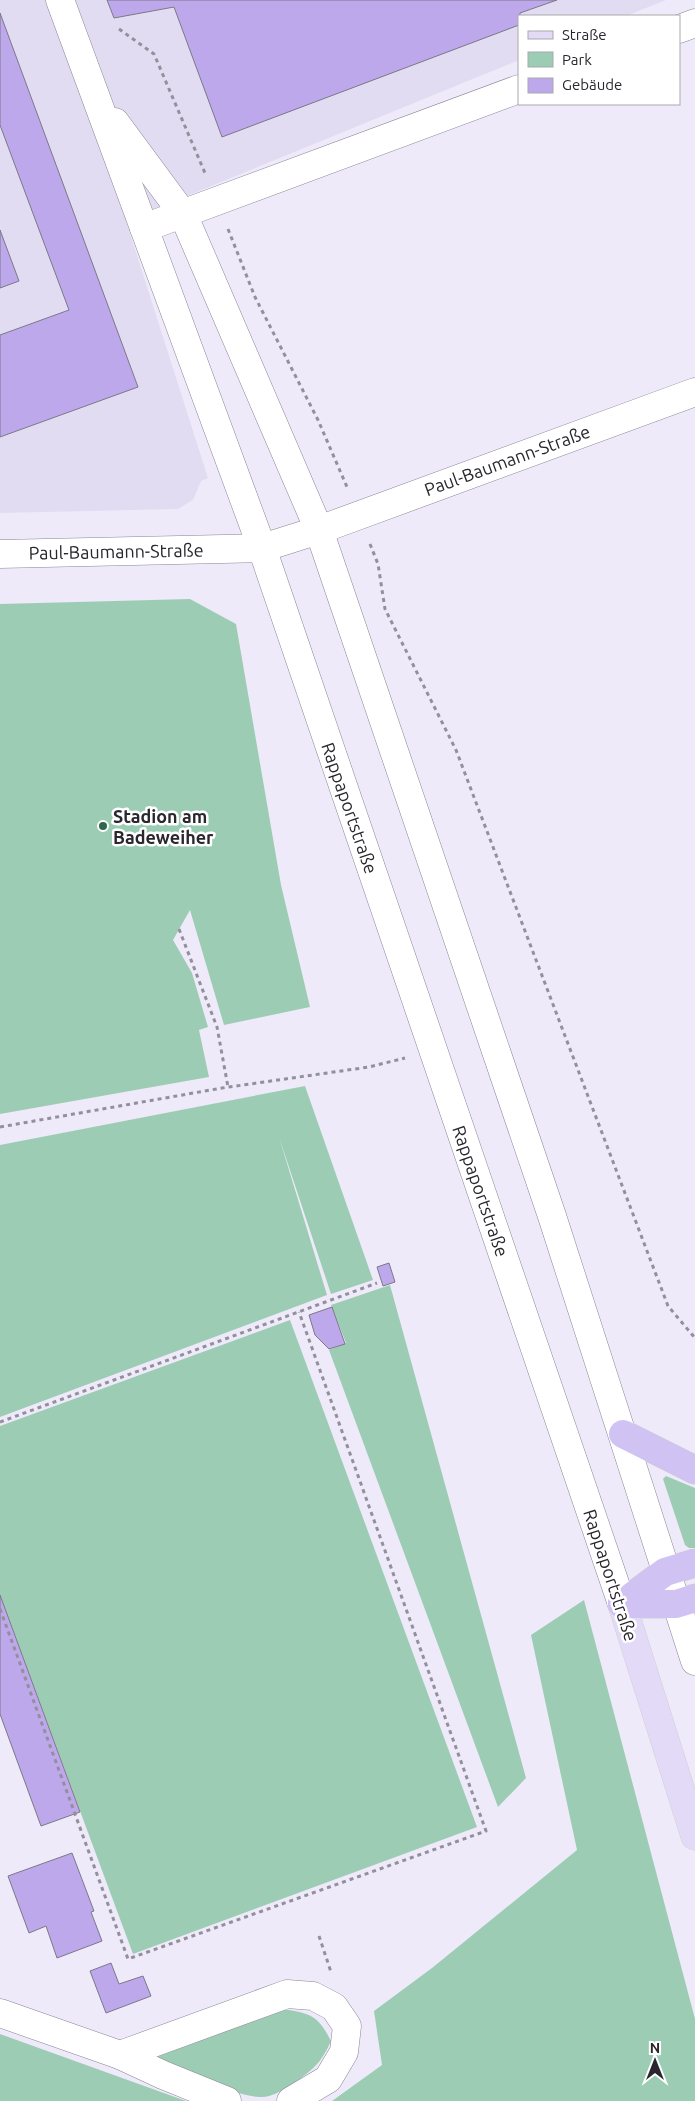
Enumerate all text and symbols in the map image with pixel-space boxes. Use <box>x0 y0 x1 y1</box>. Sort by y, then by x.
legend <box>518 15 680 105</box>
text: Straße <box>562 26 606 43</box>
text: Park <box>562 51 592 68</box>
text: Gebäude <box>562 76 622 93</box>
street label: Paul-Baumann-Straße <box>421 421 593 499</box>
street label: Paul-Baumann-Straße <box>28 539 204 563</box>
street label: Rappaportstraße <box>318 740 382 876</box>
place label: Stadion am Badeweiher <box>113 806 214 847</box>
marker: Stadion am Badeweiher <box>97 820 109 832</box>
street label: Rappaportstraße <box>449 1123 513 1259</box>
street label: Rappaportstraße <box>580 1507 642 1643</box>
north arrow <box>630 2036 680 2086</box>
text: N <box>650 2040 660 2056</box>

